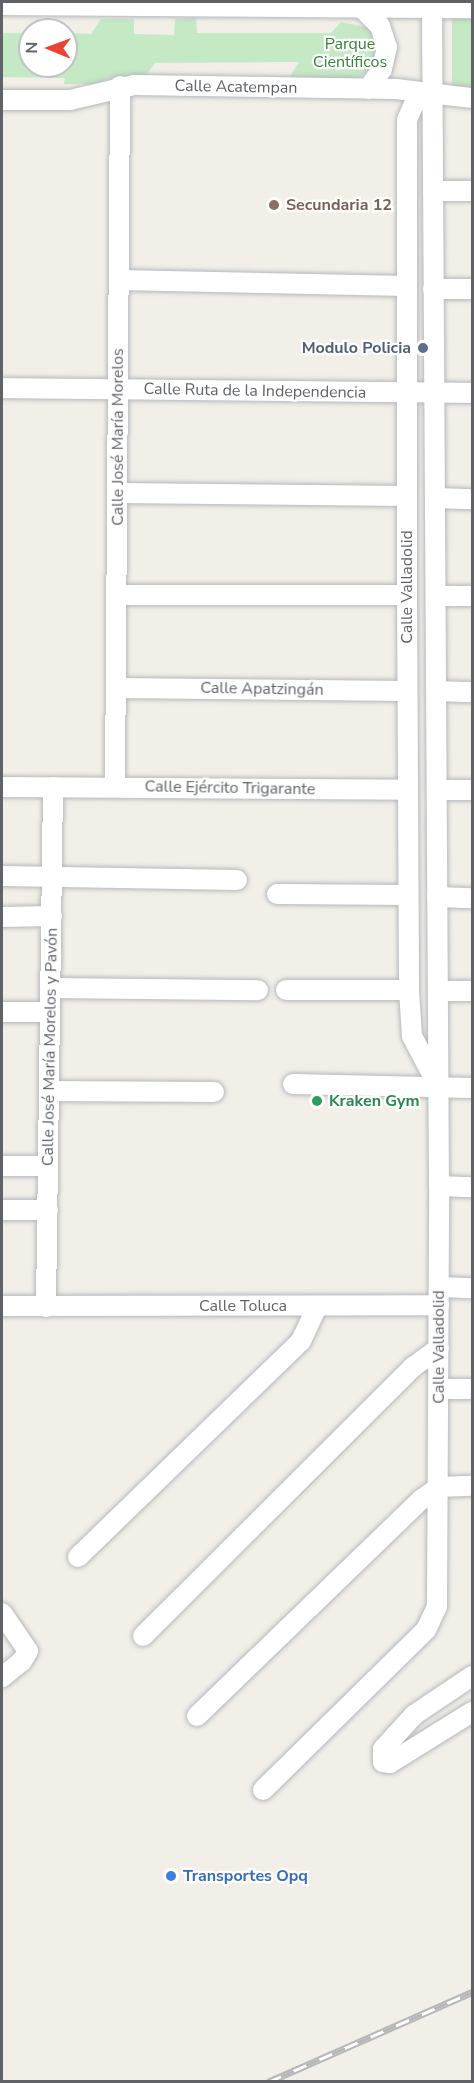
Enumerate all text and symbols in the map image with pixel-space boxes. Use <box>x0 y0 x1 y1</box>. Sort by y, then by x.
north arrow <box>18 18 78 78</box>
park label: Parque Científicos <box>313 34 387 72</box>
text: N <box>21 42 43 54</box>
street label: Calle Acatempan <box>174 76 298 98</box>
place label: Secundaria 12 <box>286 195 392 215</box>
marker: Secundaria 12 <box>267 198 281 212</box>
place label: Modulo Policia <box>302 338 411 358</box>
marker: Modulo Policia <box>416 341 430 355</box>
street label: Calle José María Morelos <box>108 348 128 526</box>
street label: Calle Ruta de la Independencia <box>144 379 366 403</box>
street label: Calle Valladolid <box>397 530 417 644</box>
street label: Calle Apatzingán <box>200 678 324 700</box>
street label: Calle Ejército Trigarante <box>144 777 316 799</box>
street label: Calle José María Morelos y Pavón <box>38 928 62 1166</box>
place label: Kraken Gym <box>329 1091 420 1111</box>
marker: Kraken Gym <box>310 1094 324 1108</box>
street label: Calle Valladolid <box>429 1290 449 1404</box>
street label: Calle Toluca <box>199 1296 287 1316</box>
place label: Transportes Opq <box>183 1866 308 1886</box>
marker: Transportes Opq <box>164 1869 178 1883</box>

